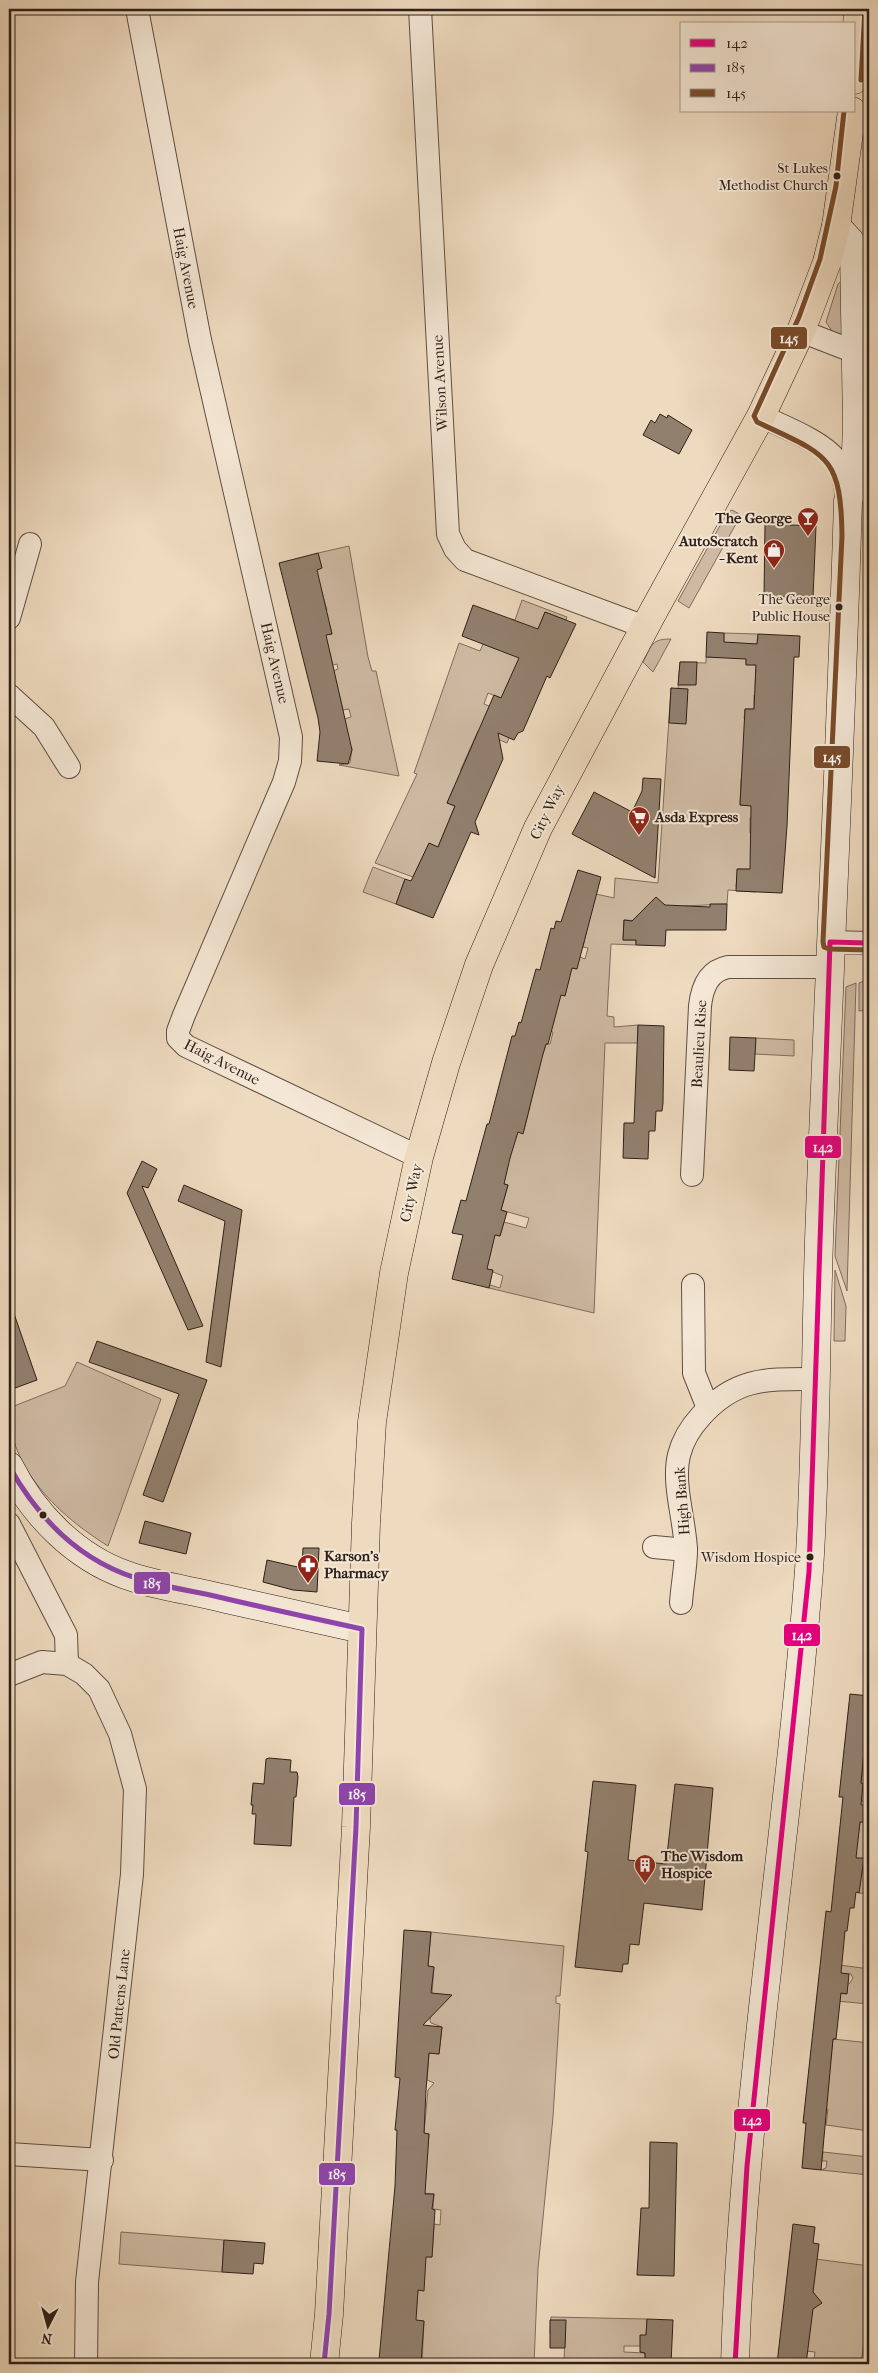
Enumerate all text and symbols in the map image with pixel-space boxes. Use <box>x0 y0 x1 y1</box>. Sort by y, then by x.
legend <box>680 22 856 112</box>
text: 142 <box>726 34 748 52</box>
text: 185 <box>726 58 745 76</box>
text: 145 <box>726 84 746 102</box>
place label: St Lukes Methodist Church <box>719 160 828 194</box>
marker: St Lukes Methodist Church <box>832 171 842 181</box>
street label: Haig Avenue <box>169 226 203 311</box>
line badge: 145 <box>770 326 808 350</box>
text: 145 <box>780 330 798 347</box>
street label: Wilson Avenue <box>428 334 452 433</box>
bar icon: The George <box>796 506 820 537</box>
place label: The George <box>714 509 793 527</box>
place label: AutoScratch - Kent <box>678 532 759 567</box>
shop icon: AutoScratch - Kent <box>762 538 786 569</box>
place label: The George Public House <box>752 591 830 625</box>
marker: The George Public House <box>834 602 844 612</box>
street label: Haig Avenue <box>257 621 293 706</box>
line badge: 145 <box>813 745 851 769</box>
text: 145 <box>823 749 841 766</box>
street label: City Way <box>526 781 569 843</box>
supermarket icon: Asda Express <box>627 805 651 836</box>
place label: Asda Express <box>654 808 739 826</box>
street label: Beaulieu Rise <box>688 999 710 1089</box>
street label: Haig Avenue <box>181 1035 263 1089</box>
line badge: 142 <box>804 1135 842 1159</box>
text: 142 <box>813 1139 833 1156</box>
street label: City Way <box>396 1161 426 1224</box>
street label: High Bank <box>671 1466 693 1536</box>
unlabelled marker <box>38 1510 48 1520</box>
place label: Karson's Pharmacy <box>324 1547 390 1582</box>
place label: Wisdom Hospice <box>700 1549 801 1566</box>
marker: Wisdom Hospice <box>805 1552 815 1562</box>
pharmacy icon: Karson's Pharmacy <box>296 1553 320 1584</box>
line badge: 185 <box>133 1571 171 1595</box>
text: 185 <box>143 1575 161 1592</box>
line badge: 142 <box>783 1623 821 1647</box>
text: 142 <box>792 1627 812 1644</box>
line badge: 185 <box>338 1782 376 1806</box>
text: 185 <box>348 1786 366 1803</box>
place label: The Wisdom Hospice <box>660 1847 744 1882</box>
building icon: The Wisdom Hospice <box>633 1853 657 1884</box>
street label: Old Pattens Lane <box>104 1947 134 2060</box>
line badge: 142 <box>733 2108 771 2132</box>
text: 142 <box>742 2112 762 2129</box>
line badge: 185 <box>318 2162 356 2186</box>
text: 185 <box>328 2166 346 2183</box>
north arrow <box>22 2300 72 2350</box>
text: N <box>40 2329 53 2347</box>

